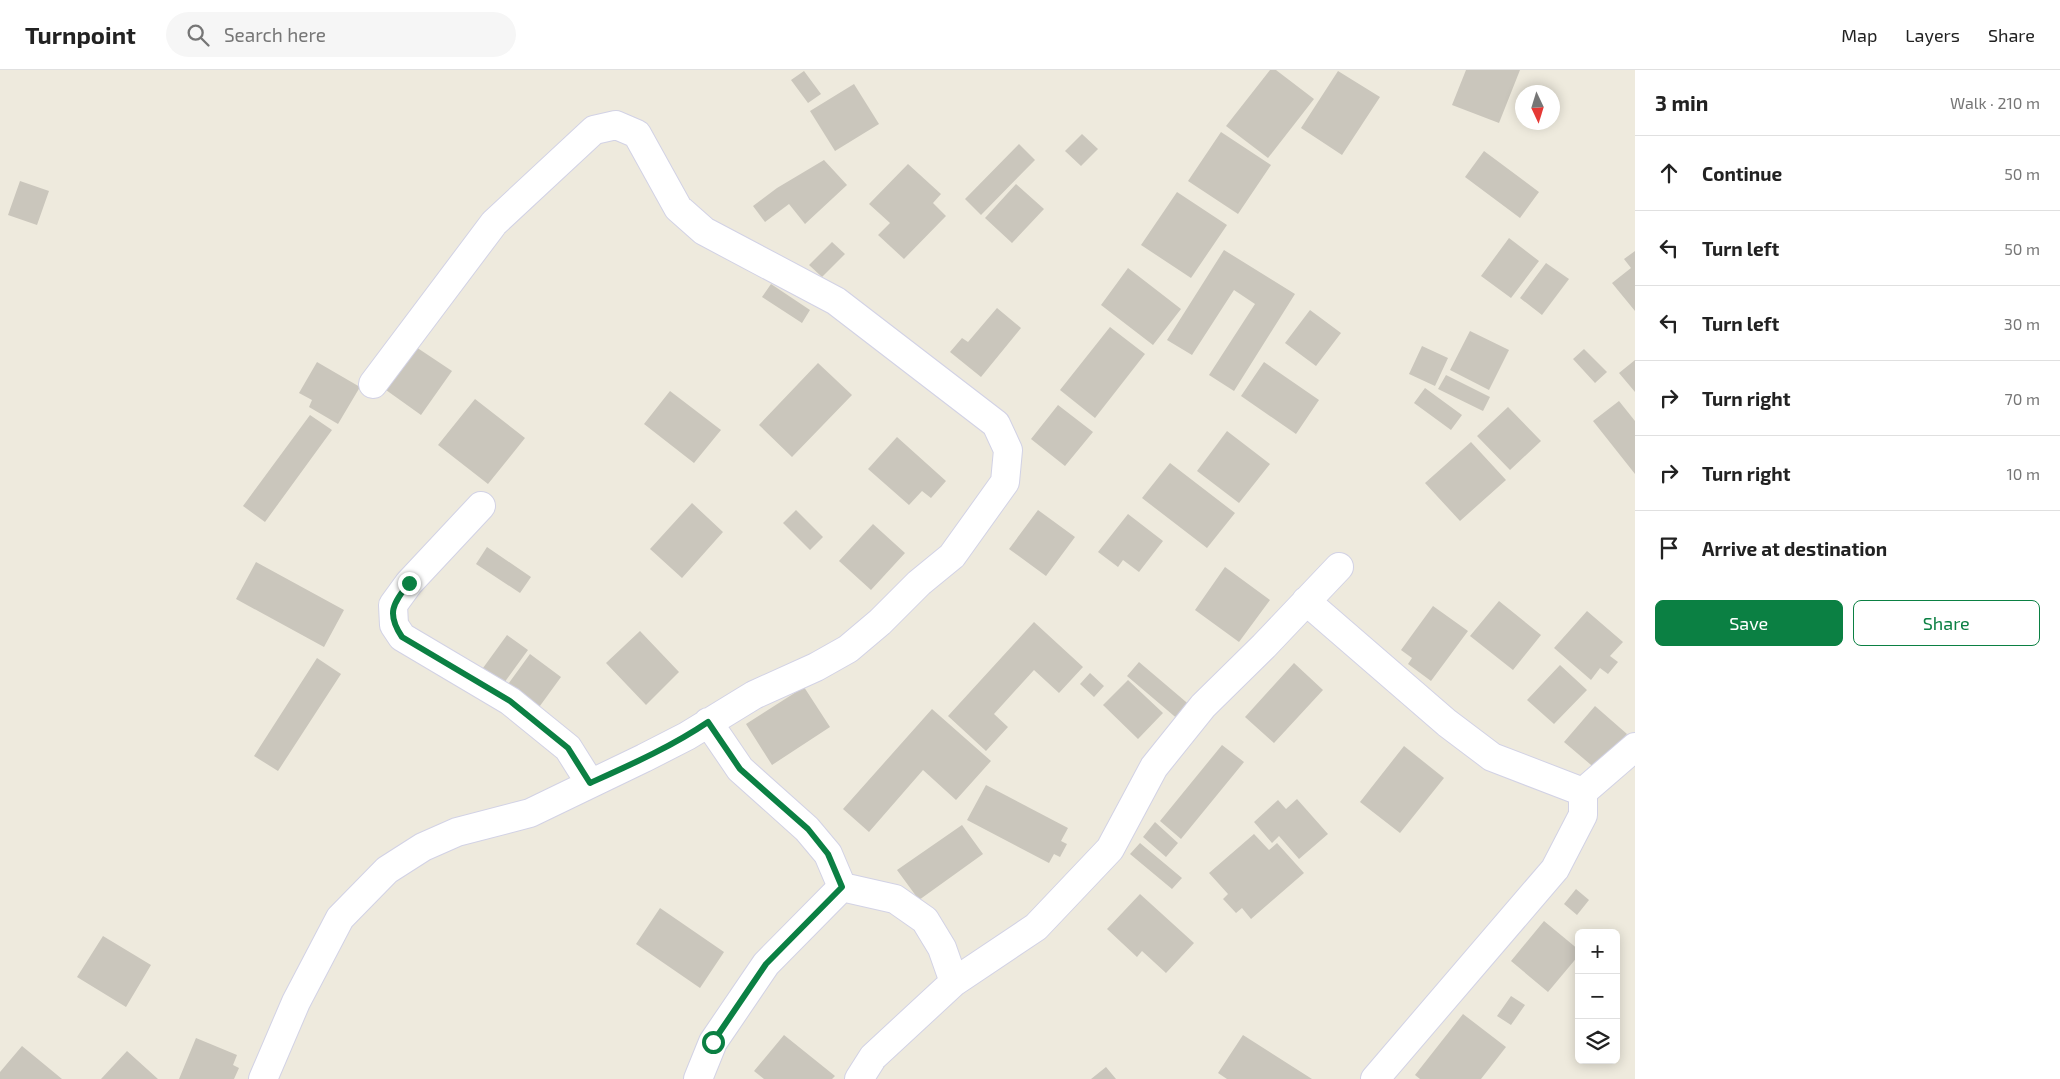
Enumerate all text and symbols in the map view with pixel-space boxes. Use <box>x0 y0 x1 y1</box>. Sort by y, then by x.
search box <box>166 12 516 57</box>
text: Turnpoint <box>25 20 136 49</box>
icon: search <box>184 21 212 49</box>
text: Search here <box>224 23 326 46</box>
text: Map <box>1841 24 1877 46</box>
text: Layers <box>1905 24 1960 46</box>
text: Share <box>1988 24 2035 46</box>
north arrow <box>1515 85 1560 130</box>
text: 3 min <box>1655 90 1708 115</box>
text: Walk · 210 m <box>1950 93 2040 112</box>
icon: ahead <box>1655 159 1683 187</box>
text: Continue <box>1702 162 1782 185</box>
text: 50 m <box>2004 164 2040 183</box>
icon: left <box>1655 234 1683 262</box>
text: Turn left <box>1702 237 1779 260</box>
text: 50 m <box>2004 239 2040 258</box>
icon: left <box>1655 309 1683 337</box>
text: Turn left <box>1702 312 1779 335</box>
text: 30 m <box>2004 314 2040 333</box>
icon: right <box>1655 384 1683 412</box>
text: Turn right <box>1702 387 1790 410</box>
text: 70 m <box>2005 389 2040 408</box>
icon: right <box>1655 459 1683 487</box>
text: Turn right <box>1702 462 1790 485</box>
text: 10 m <box>2006 464 2040 483</box>
icon: arrive <box>1655 534 1683 562</box>
text: Arrive at destination <box>1702 537 1887 560</box>
route end <box>398 572 421 595</box>
button: Save <box>1655 600 1843 646</box>
button: Share <box>1853 600 2040 646</box>
map controls <box>1575 929 1620 1064</box>
button: + <box>1575 929 1620 974</box>
button: − <box>1575 974 1620 1019</box>
button: layers <box>1575 1019 1620 1064</box>
route start <box>702 1031 725 1054</box>

